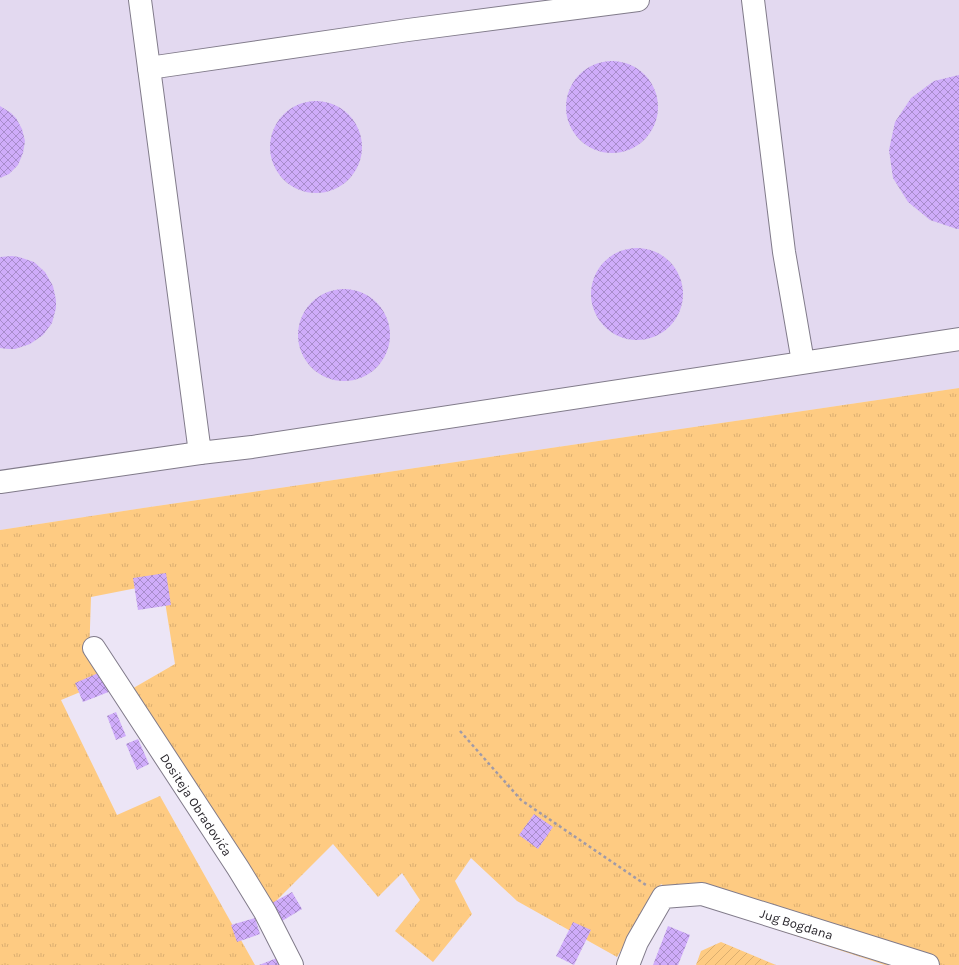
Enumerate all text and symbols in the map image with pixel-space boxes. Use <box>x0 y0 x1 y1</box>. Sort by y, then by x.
street label: Dositeja Obradovića <box>157 750 235 859</box>
street label: Jug Bogdana <box>758 905 835 942</box>

